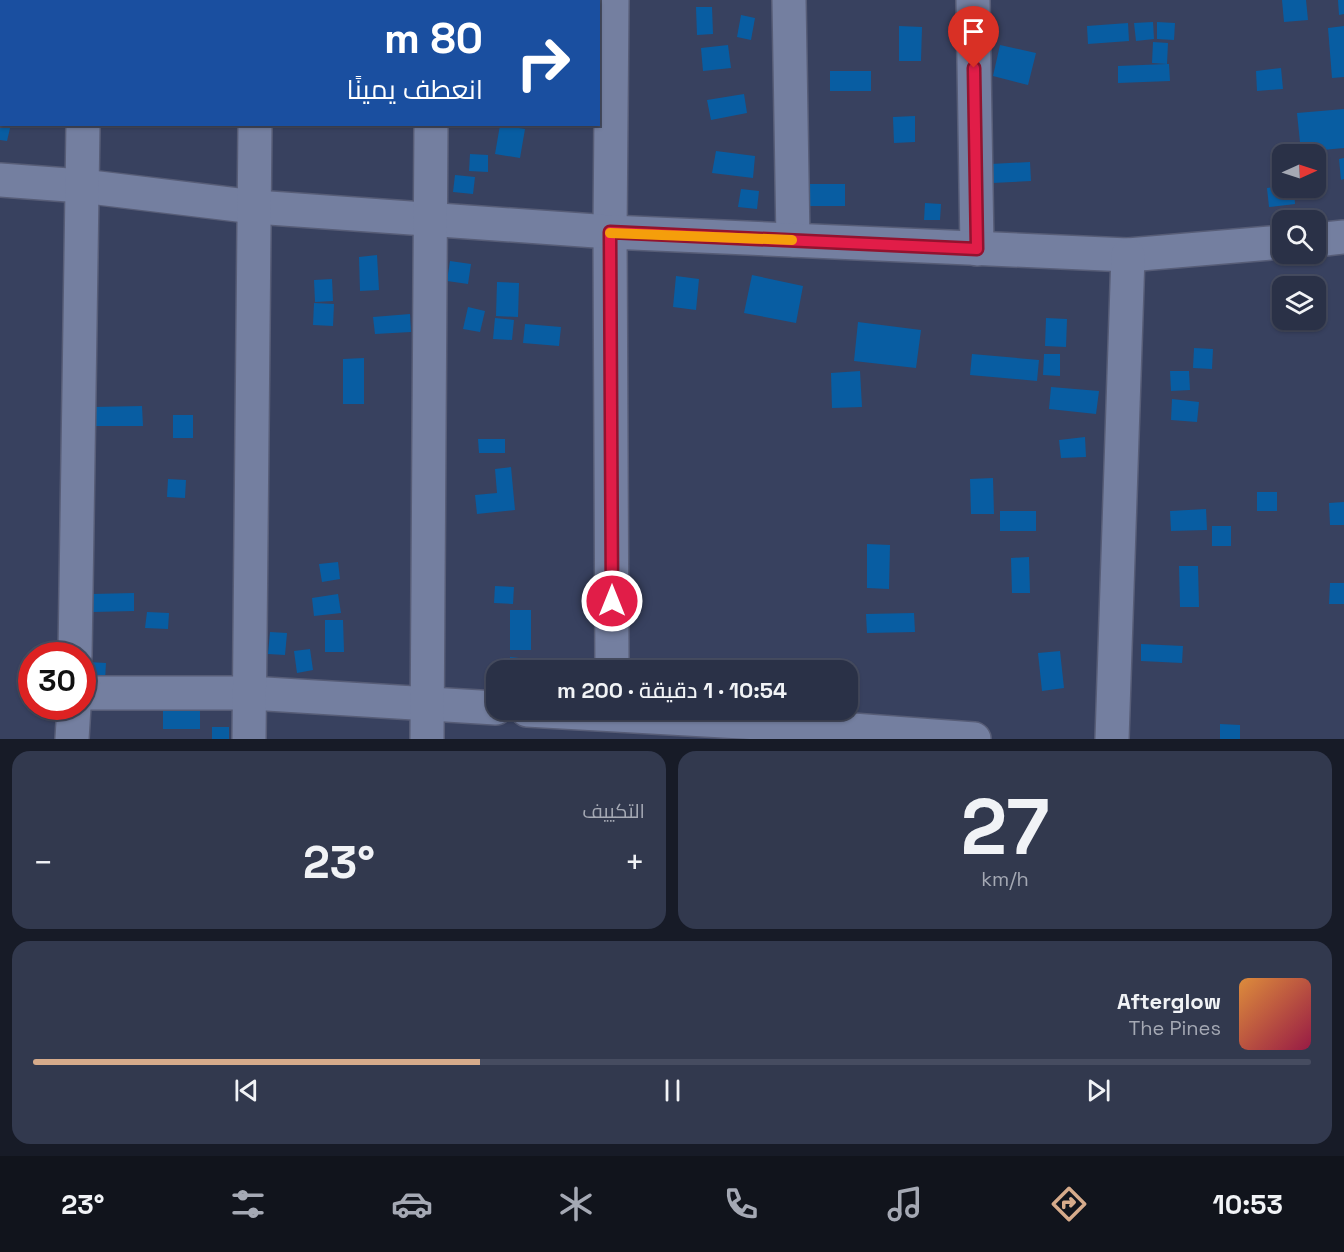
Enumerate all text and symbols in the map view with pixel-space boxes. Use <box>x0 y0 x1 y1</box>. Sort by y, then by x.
pin <box>948 6 999 68</box>
text: 80 m <box>384 12 483 65</box>
icon: arrive <box>957 15 990 48</box>
icon: right <box>504 24 582 102</box>
text: انعطف يمينًا <box>346 72 483 107</box>
north arrow <box>1272 144 1326 198</box>
map controls <box>1272 144 1326 330</box>
button: search <box>1272 210 1326 264</box>
button: layers <box>1272 276 1326 330</box>
position arrow <box>580 569 644 633</box>
speed limit sign: 30 <box>18 642 96 720</box>
text: 10:54 · 1 دقيقة · 200 m <box>557 676 787 704</box>
text: 27 <box>961 777 1049 877</box>
text: التكييف <box>582 798 645 824</box>
text: 23° <box>303 834 375 891</box>
text: − <box>33 842 53 884</box>
text: + <box>625 842 645 884</box>
text: km/h <box>981 866 1029 892</box>
text: Afterglow <box>1117 987 1221 1015</box>
text: The Pines <box>1128 1015 1221 1041</box>
icon: previous <box>230 1074 263 1107</box>
icon: pause <box>656 1074 689 1107</box>
icon: next <box>1082 1074 1115 1107</box>
icon: filters <box>227 1183 269 1225</box>
icon: car <box>391 1183 433 1225</box>
icon: climate <box>555 1183 597 1225</box>
icon: phone <box>720 1183 762 1225</box>
icon: music <box>884 1183 926 1225</box>
icon: directions <box>1048 1183 1090 1225</box>
text: 23° <box>61 1187 104 1222</box>
text: 10:53 <box>1212 1187 1283 1222</box>

